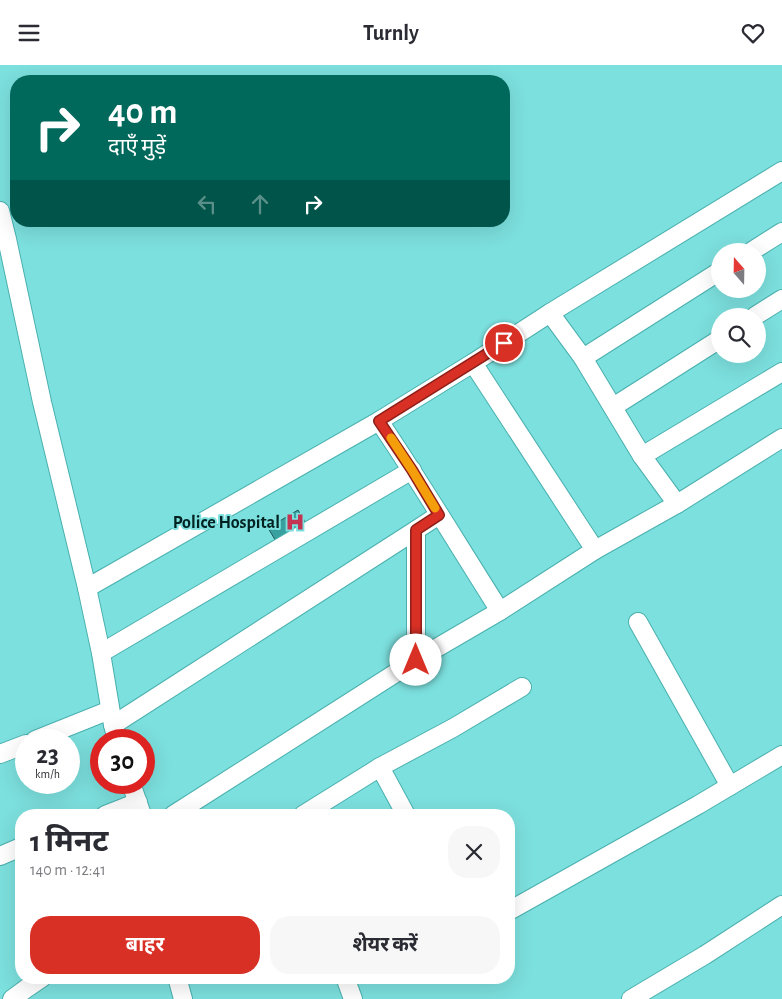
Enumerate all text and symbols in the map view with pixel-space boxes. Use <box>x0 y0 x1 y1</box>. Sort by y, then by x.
icon: menu <box>15 19 43 47</box>
icon: heart <box>739 19 767 47</box>
text: Turnly <box>363 22 419 44</box>
icon: right <box>25 95 90 160</box>
text: 40 m <box>108 95 177 130</box>
text: दाएँ मुड़ें <box>108 136 166 158</box>
icon: left <box>193 190 221 218</box>
icon: ahead <box>246 190 274 218</box>
icon: right <box>299 190 327 218</box>
north arrow <box>711 243 766 297</box>
map controls <box>711 243 766 363</box>
button: search <box>711 308 766 363</box>
pin <box>483 322 525 364</box>
icon: arrive <box>490 329 518 357</box>
hospital icon: Police Hospital <box>284 511 306 533</box>
place label: Police Hospital <box>173 514 280 532</box>
position arrow <box>389 633 441 685</box>
speed limit sign: 30 <box>90 729 155 794</box>
text: 23 <box>36 743 59 768</box>
text: km/h <box>35 768 60 780</box>
button: close <box>448 826 500 878</box>
text: 1 मिनट <box>30 827 108 857</box>
text: 140 m · 12:41 <box>30 862 106 878</box>
button: बाहर <box>30 916 260 974</box>
button: शेयर करें <box>270 916 500 974</box>

